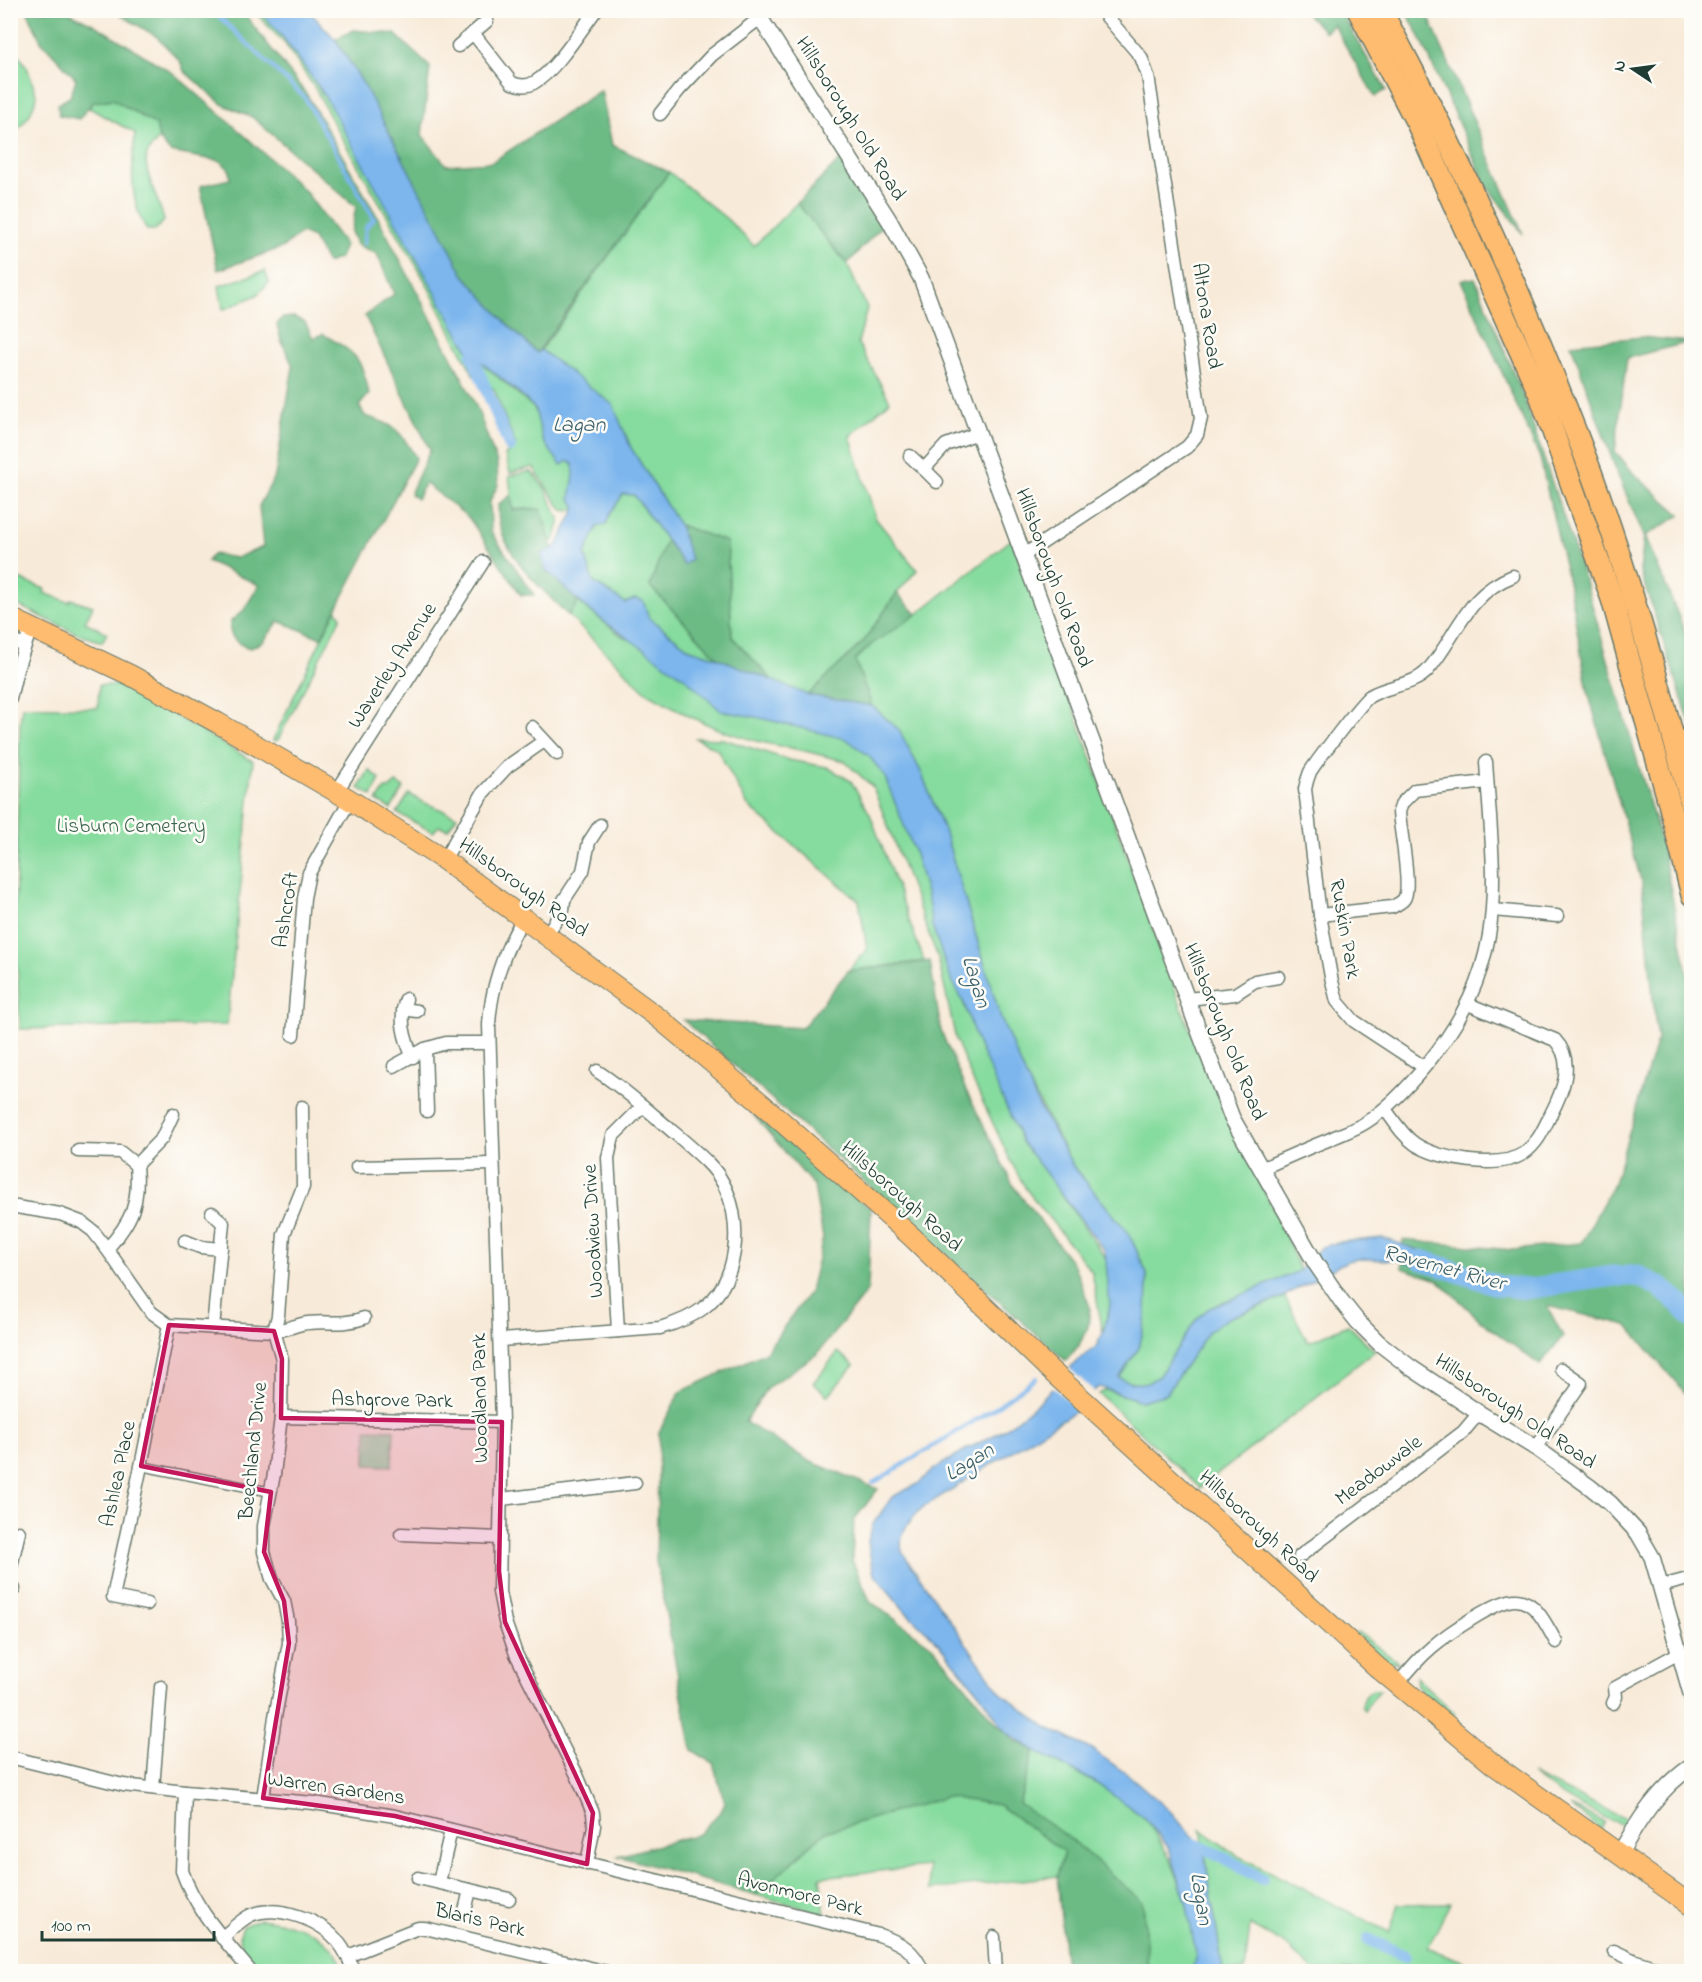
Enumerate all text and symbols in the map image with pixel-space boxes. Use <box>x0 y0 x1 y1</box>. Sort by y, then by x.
street label: Hillsborough Old Road <box>786 31 913 208</box>
north arrow <box>1603 39 1663 99</box>
text: N <box>1607 58 1633 74</box>
street label: Altona Road <box>1183 261 1229 371</box>
water label: Lagan <box>553 410 606 442</box>
street label: Hillsborough Old Road <box>1005 484 1099 673</box>
street label: Waverley Avenue <box>341 597 447 736</box>
park label: Lisburn Cemetery <box>57 812 205 844</box>
street label: Hillsborough Road <box>450 830 595 947</box>
street label: Ashcroft <box>266 870 308 950</box>
street label: Ruskin Park <box>1320 877 1368 982</box>
street label: Hillsborough Old Road <box>1173 939 1273 1126</box>
water label: Lagan <box>952 952 998 1013</box>
street label: Hillsborough Road <box>832 1134 969 1261</box>
street label: Woodview Drive <box>575 1163 612 1299</box>
water label: Ravernet River <box>1379 1237 1512 1302</box>
street label: Woodland Park <box>465 1332 497 1463</box>
street label: Hillsborough Old Road <box>1427 1347 1602 1479</box>
street label: Beechland Drive <box>232 1380 276 1522</box>
street label: Ashgrove Park <box>331 1385 454 1419</box>
street label: Ashlea Place <box>93 1418 145 1530</box>
street label: Meadowvale <box>1329 1428 1429 1514</box>
water label: Lagan <box>939 1435 1002 1491</box>
street label: Hillsborough Road <box>1190 1463 1325 1592</box>
street label: Warren Gardens <box>265 1764 407 1814</box>
street label: Avonmore Park <box>734 1865 867 1925</box>
water label: Lagan <box>1180 1870 1220 1929</box>
street label: Blaris Park <box>431 1896 529 1946</box>
scale bar <box>42 1904 214 1942</box>
text: 100 m <box>51 1914 91 1940</box>

